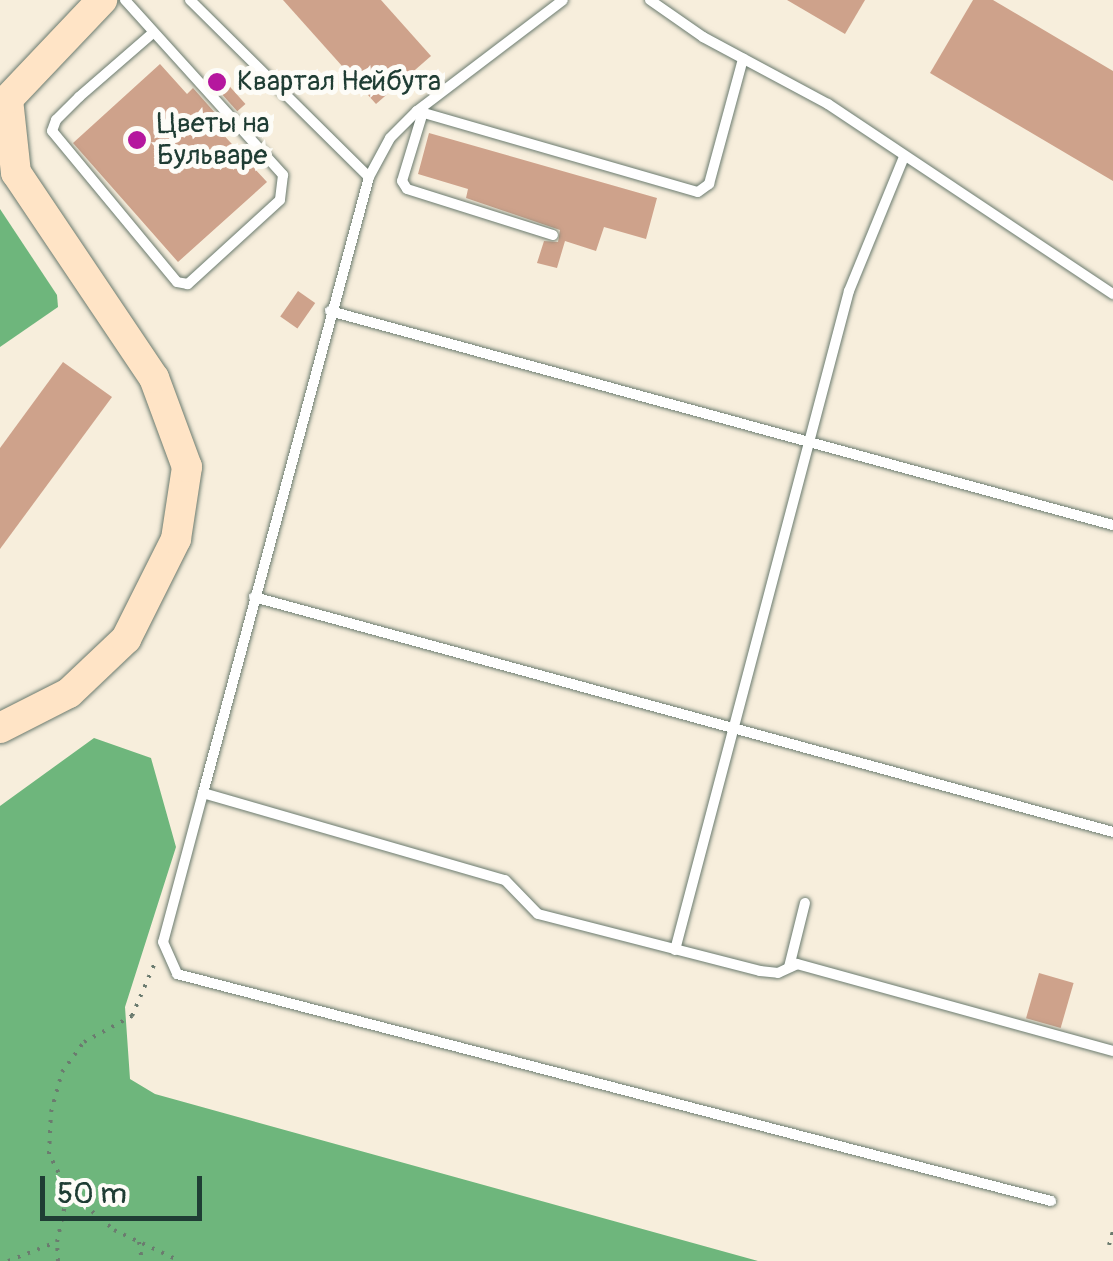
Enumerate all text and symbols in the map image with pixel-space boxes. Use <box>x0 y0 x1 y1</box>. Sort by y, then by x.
place label: Квартал Нейбута <box>237 65 441 99</box>
marker: Квартал Нейбута <box>206 71 228 93</box>
place label: Цветы на Бульваре <box>157 107 270 173</box>
marker: Цветы на Бульваре <box>126 129 148 151</box>
scale bar <box>45 1156 208 1218</box>
text: 50 m <box>57 1175 127 1212</box>

